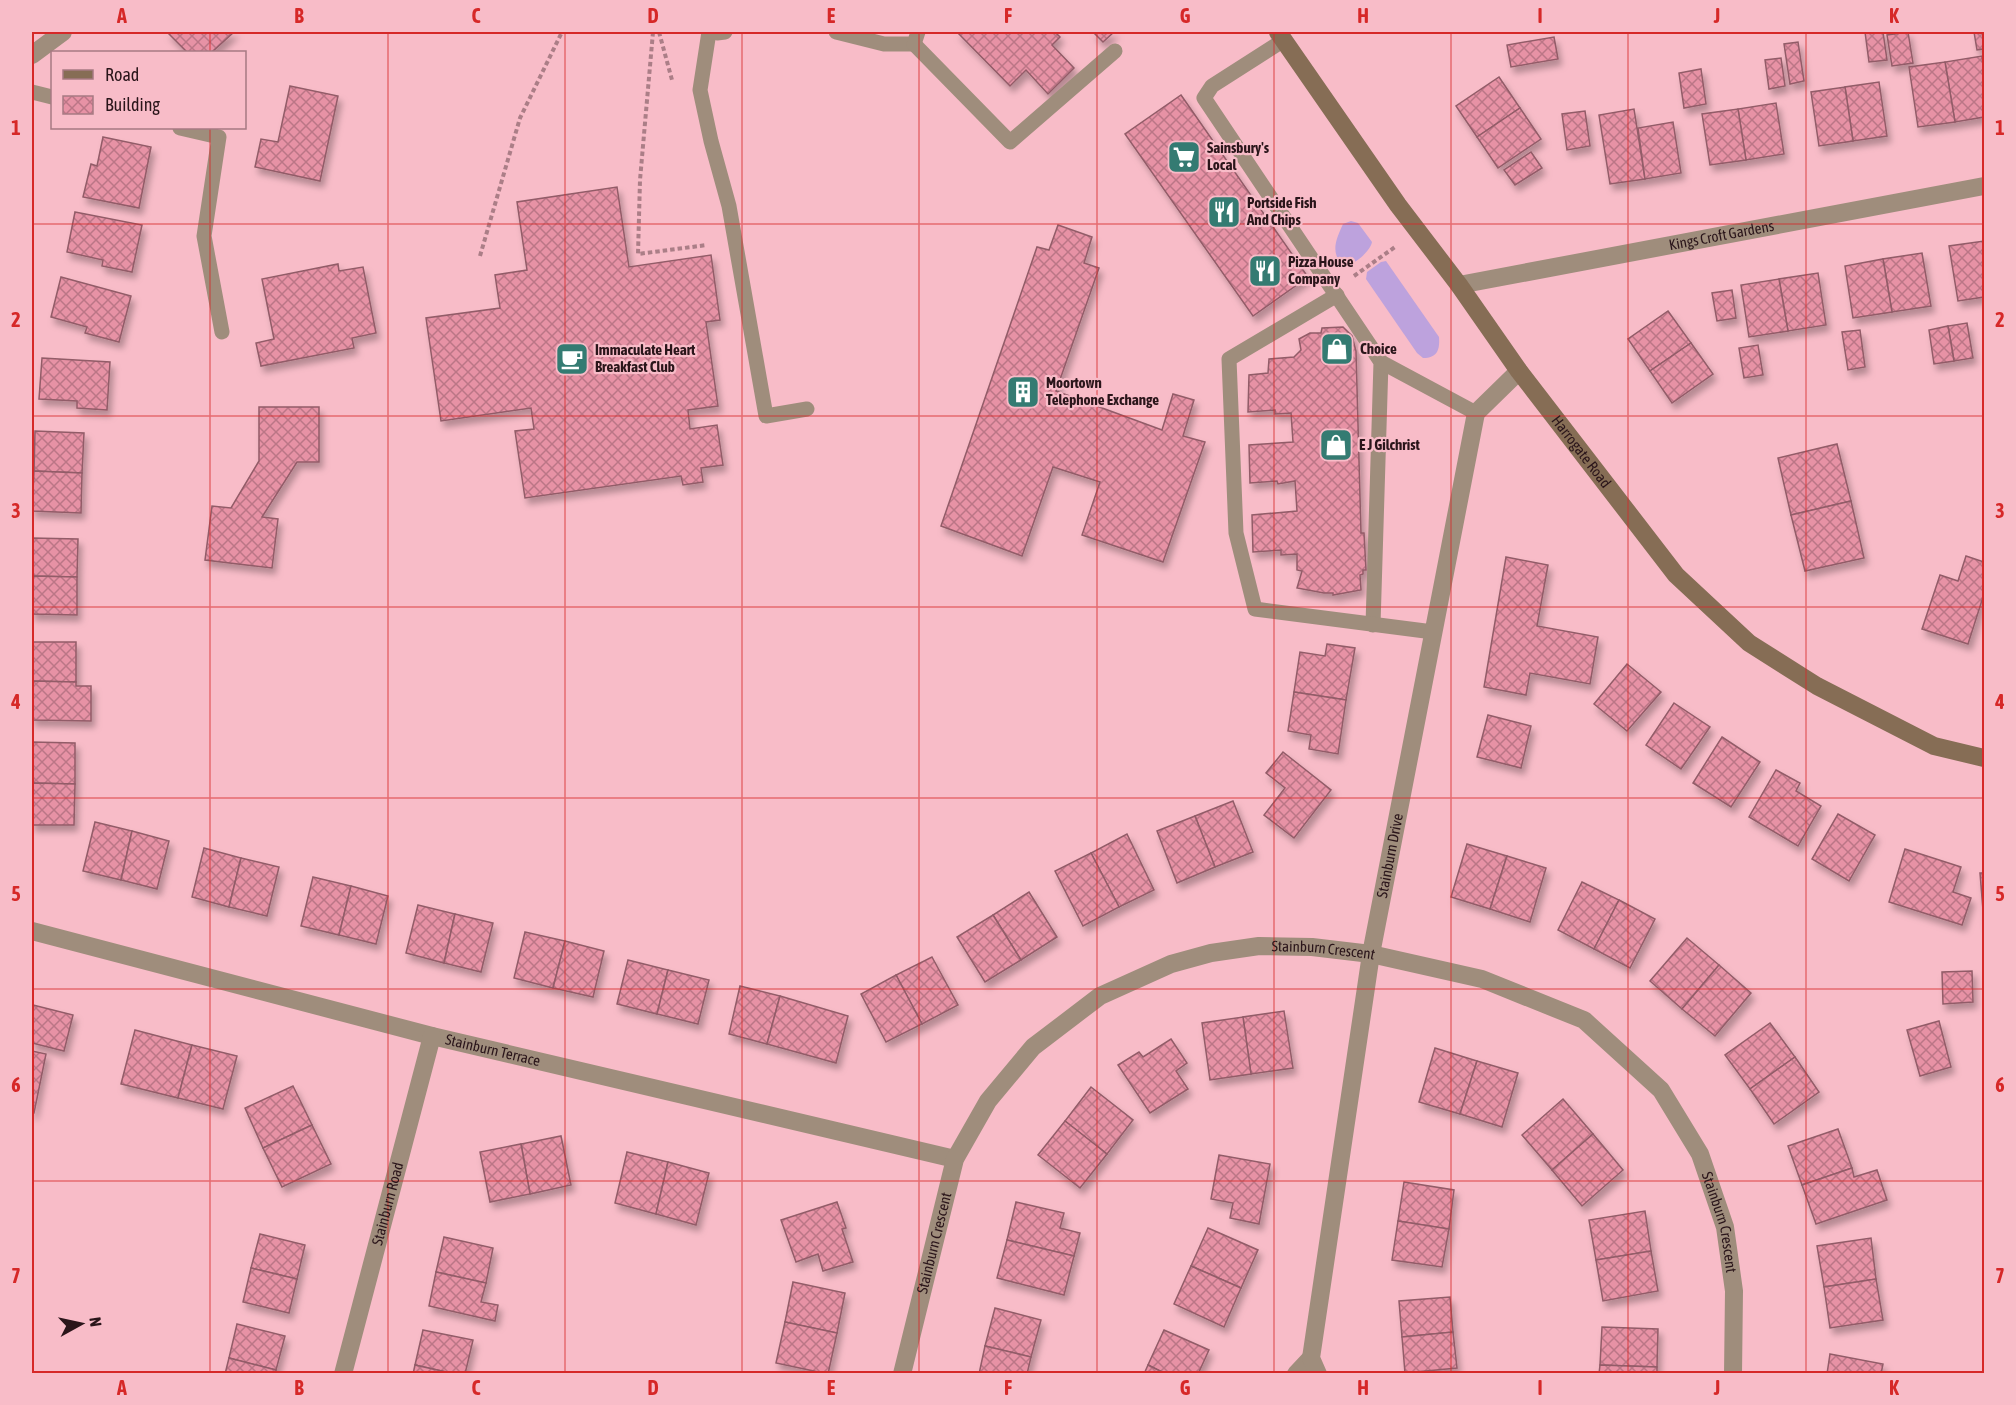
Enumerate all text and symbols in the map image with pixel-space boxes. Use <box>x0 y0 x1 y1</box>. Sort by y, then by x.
text: A <box>116 4 127 27</box>
text: B <box>294 4 304 27</box>
text: C <box>472 4 481 27</box>
text: D <box>647 4 659 27</box>
text: E <box>827 4 836 27</box>
text: F <box>1004 4 1012 27</box>
text: G <box>1180 4 1191 27</box>
text: H <box>1357 4 1369 27</box>
text: I <box>1537 4 1543 27</box>
text: J <box>1713 4 1720 27</box>
text: K <box>1889 4 1899 27</box>
legend <box>51 51 246 129</box>
text: Road <box>105 64 139 85</box>
text: Building <box>105 94 160 115</box>
text: 1 <box>11 116 21 139</box>
text: 1 <box>1995 116 2005 139</box>
supermarket icon: Sainsbury's Local <box>1166 139 1202 175</box>
place label: Sainsbury's Local <box>1207 139 1270 173</box>
restaurant icon: Portside Fish And Chips <box>1206 194 1242 230</box>
place label: Portside Fish And Chips <box>1246 194 1317 228</box>
street label: Kings Croft Gardens <box>1667 217 1775 253</box>
restaurant icon: Pizza House Company <box>1247 253 1283 289</box>
place label: Pizza House Company <box>1288 253 1354 287</box>
text: 2 <box>11 308 21 331</box>
text: 2 <box>1995 308 2005 331</box>
shop icon: Choice <box>1319 331 1355 367</box>
place label: Choice <box>1360 340 1397 357</box>
cafe icon: Immaculate Heart Breakfast Club <box>554 341 590 377</box>
place label: Immaculate Heart Breakfast Club <box>595 341 696 375</box>
building icon: Moortown Telephone Exchange <box>1005 374 1041 410</box>
place label: Moortown Telephone Exchange <box>1046 374 1159 408</box>
street label: Harrogate Road <box>1548 412 1615 491</box>
shop icon: E J Gilchrist <box>1318 427 1354 463</box>
place label: E J Gilchrist <box>1359 436 1421 453</box>
text: 3 <box>11 499 21 522</box>
text: 3 <box>1995 499 2005 522</box>
text: 4 <box>10 690 21 713</box>
text: 4 <box>1994 690 2005 713</box>
street label: Stainburn Drive <box>1373 812 1406 899</box>
text: 5 <box>11 882 21 905</box>
text: 5 <box>1995 882 2005 905</box>
street label: Stainburn Crescent <box>1271 937 1377 963</box>
street label: Stainburn Terrace <box>444 1030 542 1069</box>
text: 6 <box>11 1073 21 1096</box>
text: 6 <box>1995 1073 2005 1096</box>
street label: Stainburn Road <box>368 1160 406 1247</box>
street label: Stainburn Crescent <box>1699 1169 1740 1274</box>
street label: Stainburn Crescent <box>913 1190 955 1295</box>
text: 7 <box>11 1264 21 1287</box>
text: 7 <box>1995 1264 2005 1287</box>
north arrow <box>51 1294 111 1354</box>
text: N <box>86 1316 105 1328</box>
text: A <box>116 1376 127 1399</box>
text: B <box>294 1376 304 1399</box>
text: C <box>472 1376 481 1399</box>
text: D <box>647 1376 659 1399</box>
text: E <box>827 1376 836 1399</box>
text: F <box>1004 1376 1012 1399</box>
text: G <box>1180 1376 1191 1399</box>
text: H <box>1357 1376 1369 1399</box>
text: I <box>1537 1376 1543 1399</box>
text: J <box>1713 1376 1720 1399</box>
text: K <box>1889 1376 1899 1399</box>

